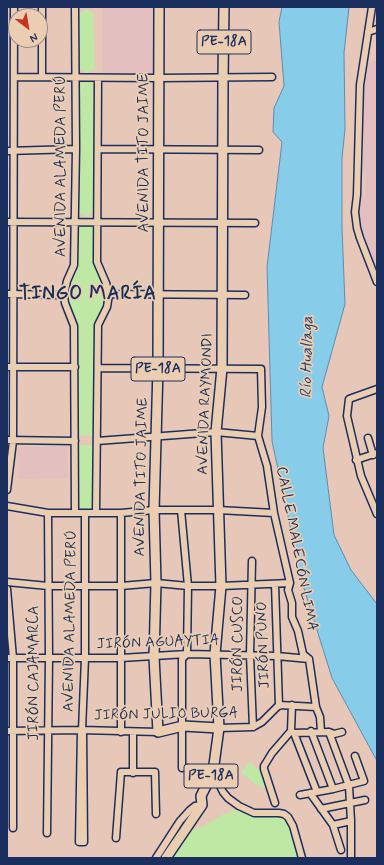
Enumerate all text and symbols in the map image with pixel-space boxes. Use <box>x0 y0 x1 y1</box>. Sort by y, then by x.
north arrow <box>8 8 48 48</box>
text: N <box>27 30 40 45</box>
road number: PE-18A <box>197 30 251 54</box>
street label: AVENIDA TITO JAIME <box>136 73 154 233</box>
street label: AVENIDA ALAMEDA PERÚ <box>53 75 71 257</box>
district label: TINGO MARÍA <box>19 284 157 306</box>
water label: Río Huallaga <box>298 316 318 398</box>
street label: AVENIDA RAYMONDI <box>195 333 217 475</box>
road number: PE-18A <box>131 357 185 381</box>
street label: AVENIDA TITO JAIME <box>132 397 152 557</box>
street label: CALLE MALECÓN LIMA <box>271 465 321 633</box>
street label: AVENIDA ALAMEDA PERÚ <box>60 530 82 712</box>
street label: JIRÓN CUSCO <box>230 596 248 692</box>
street label: JIRÓN PUNO <box>253 601 275 689</box>
street label: JIRÓN CAJAMARCA <box>26 605 44 741</box>
street label: JIRÓN AGUAYTIA <box>96 632 220 654</box>
street label: JIRÓN JULIO BURGA <box>94 705 238 725</box>
road number: PE-18A <box>184 764 238 788</box>

